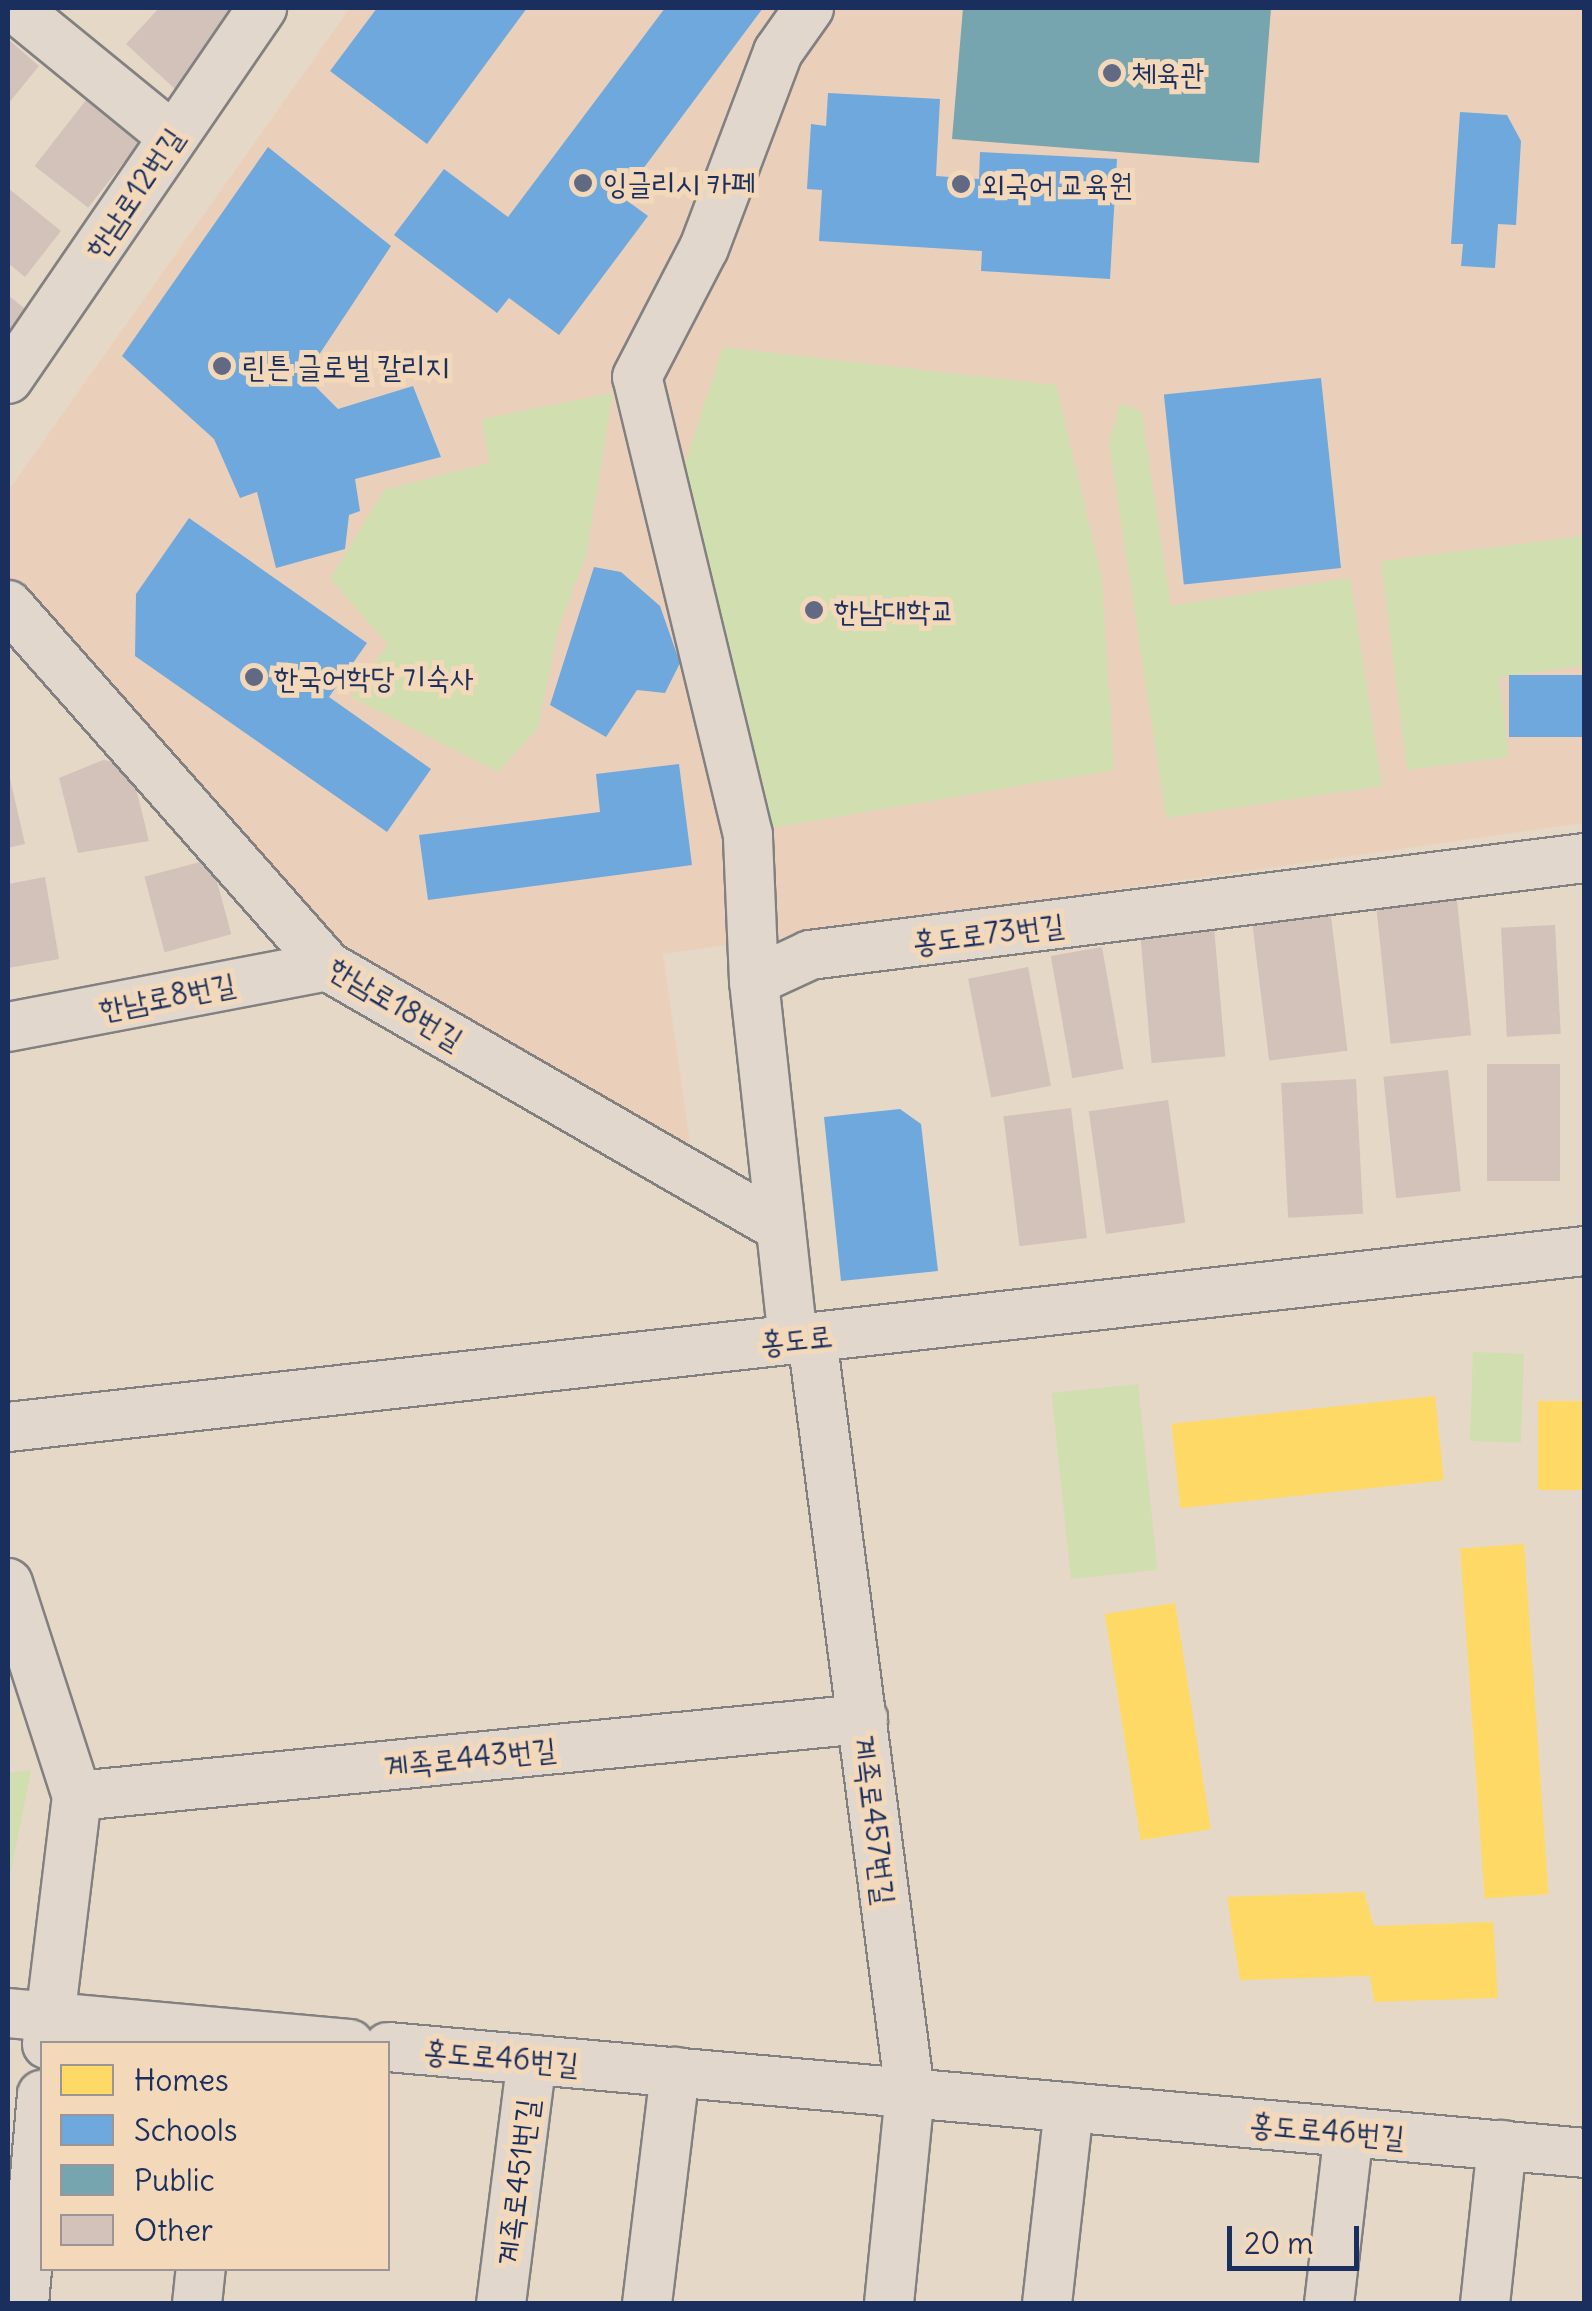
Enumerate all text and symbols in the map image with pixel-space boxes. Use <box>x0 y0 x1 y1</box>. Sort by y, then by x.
place label: 체육관 <box>1132 55 1204 91</box>
marker: 체육관 <box>1101 62 1123 84</box>
street label: 한남로12번길 <box>77 121 191 265</box>
place label: 잉글리시 카페 <box>603 165 755 201</box>
place label: 외국어 교육원 <box>981 166 1133 202</box>
marker: 잉글리시 카페 <box>572 172 594 194</box>
marker: 외국어 교육원 <box>950 173 972 195</box>
place label: 린튼 글로벌 칼리지 <box>242 348 449 384</box>
marker: 린튼 글로벌 칼리지 <box>211 355 233 377</box>
place label: 한남대학교 <box>834 592 955 628</box>
marker: 한남대학교 <box>803 599 825 621</box>
place label: 한국어학당 기숙사 <box>274 659 474 695</box>
marker: 한국어학당 기숙사 <box>243 666 265 688</box>
street label: 홍도로73번길 <box>910 906 1066 960</box>
street label: 한남로18번길 <box>322 949 470 1057</box>
street label: 한남로8번길 <box>96 965 238 1027</box>
street label: 홍도로 <box>758 1317 834 1361</box>
street label: 계족로443번길 <box>382 1730 558 1784</box>
street label: 계족로457번길 <box>847 1733 903 1907</box>
street label: 홍도로46번길 <box>422 2032 580 2082</box>
legend <box>40 2041 390 2271</box>
text: Homes <box>134 2061 229 2099</box>
street label: 계족로451번길 <box>489 2097 545 2267</box>
street label: 홍도로46번길 <box>1248 2105 1406 2155</box>
text: Schools <box>134 2111 237 2149</box>
text: Public <box>134 2161 215 2199</box>
scale bar <box>1232 2206 1364 2268</box>
text: Other <box>134 2211 213 2249</box>
text: 20 m <box>1244 2224 1314 2262</box>

